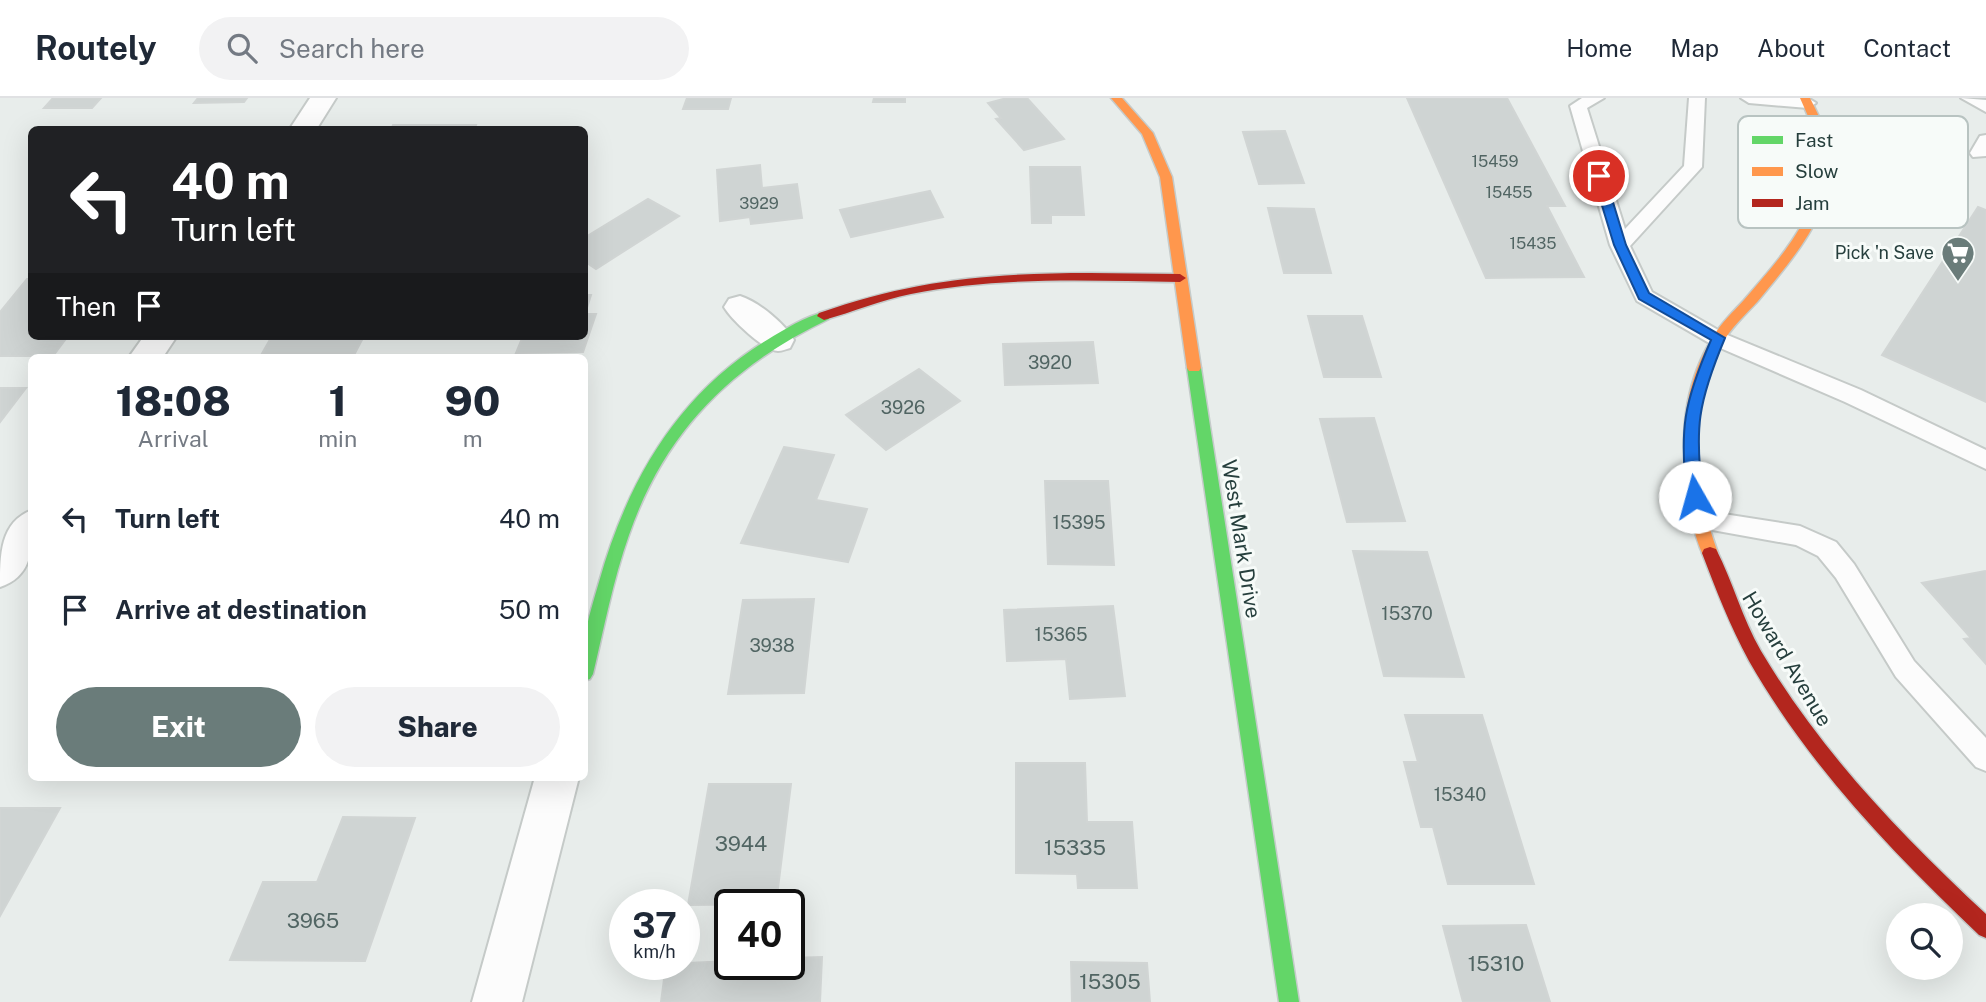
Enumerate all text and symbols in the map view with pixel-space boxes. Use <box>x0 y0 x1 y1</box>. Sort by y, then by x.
search box <box>199 17 689 80</box>
text: Routely <box>35 29 157 67</box>
icon: search <box>223 29 261 67</box>
text: Search here <box>279 33 425 64</box>
text: Home <box>1566 34 1632 62</box>
text: Map <box>1670 34 1719 62</box>
text: About <box>1757 34 1825 62</box>
text: Contact <box>1863 34 1951 62</box>
legend <box>1738 116 1968 228</box>
text: Fast <box>1795 129 1833 151</box>
pin <box>1569 146 1629 206</box>
text: 40 m <box>171 152 290 210</box>
house number: 15459 <box>1472 152 1518 171</box>
icon: left <box>56 154 147 245</box>
icon: arrive <box>1580 157 1618 195</box>
text: Slow <box>1795 160 1839 182</box>
house number: 15455 <box>1485 183 1533 202</box>
text: Jam <box>1795 192 1829 214</box>
house number: 3929 <box>739 194 779 213</box>
text: Turn left <box>171 211 296 248</box>
house number: 15435 <box>1509 234 1557 253</box>
supermarket icon: Pick 'n Save <box>1939 234 1977 283</box>
place label: Pick 'n Save <box>1835 242 1934 263</box>
icon: arrive <box>130 287 168 325</box>
text: Then <box>56 291 116 322</box>
house number: 3920 <box>1028 352 1072 373</box>
text: 18:08 <box>115 376 231 425</box>
text: 1 <box>329 376 347 425</box>
text: 90 <box>445 376 501 425</box>
house number: 3926 <box>881 397 925 418</box>
text: Arrival <box>138 425 209 452</box>
text: min <box>318 425 357 452</box>
text: m <box>463 425 483 452</box>
street label: West Mark Drive <box>1217 458 1266 620</box>
position arrow <box>1658 460 1732 534</box>
icon: left <box>56 500 94 538</box>
text: Turn left <box>115 503 220 534</box>
text: 40 m <box>499 503 560 534</box>
house number: 15395 <box>1053 512 1105 533</box>
street label: Howard Avenue <box>1737 587 1838 731</box>
icon: arrive <box>56 591 94 629</box>
text: Arrive at destination <box>115 594 367 625</box>
text: 50 m <box>499 594 560 625</box>
house number: 15370 <box>1381 603 1433 624</box>
house number: 15365 <box>1035 624 1087 645</box>
house number: 3938 <box>749 635 795 656</box>
button: Exit <box>56 687 301 767</box>
button: Share <box>315 687 560 767</box>
house number: 15340 <box>1434 784 1486 805</box>
house number: 3944 <box>715 831 767 856</box>
house number: 15335 <box>1044 835 1106 860</box>
speed limit sign: 40 <box>714 889 805 980</box>
map controls <box>1886 903 1963 980</box>
button: search <box>1886 903 1963 980</box>
text: 37 <box>632 905 677 946</box>
house number: 3965 <box>287 908 339 933</box>
text: km/h <box>633 941 676 962</box>
house number: 15310 <box>1468 951 1524 976</box>
house number: 15305 <box>1079 969 1141 994</box>

